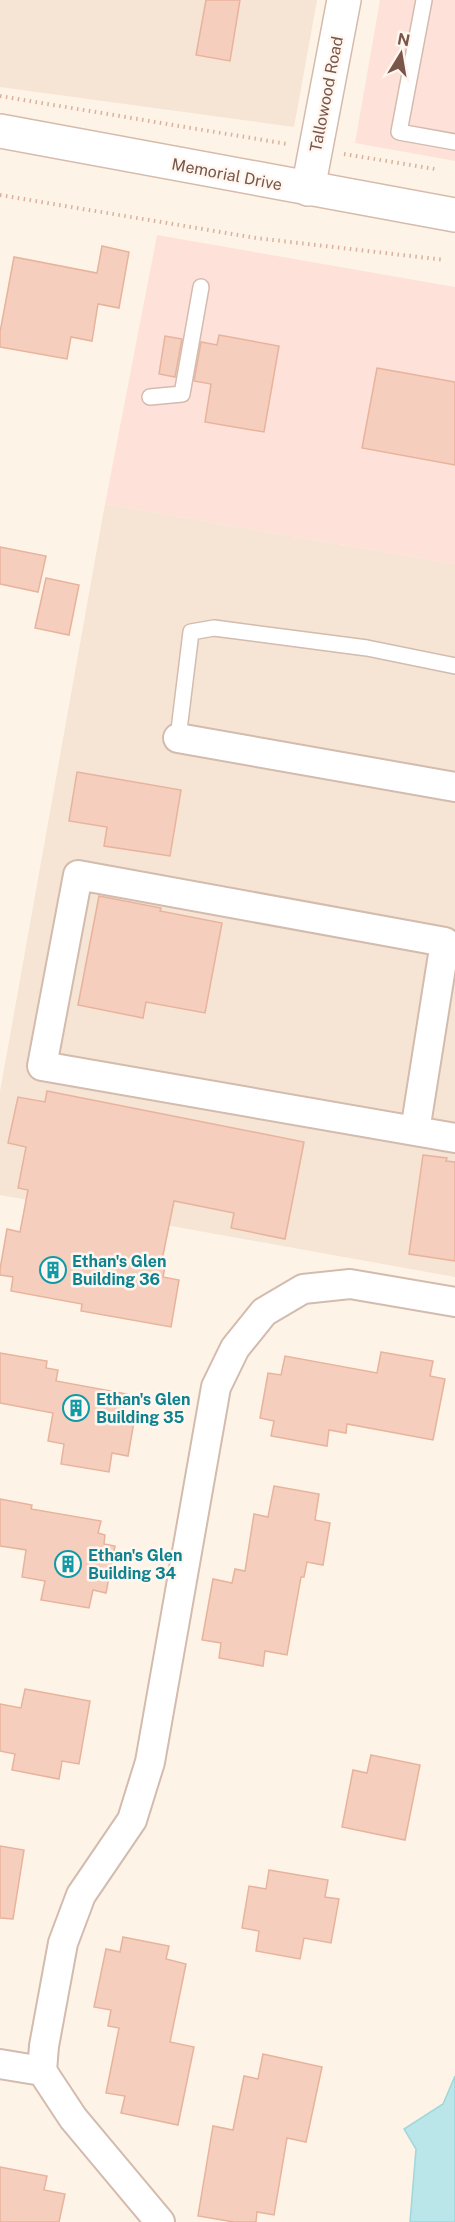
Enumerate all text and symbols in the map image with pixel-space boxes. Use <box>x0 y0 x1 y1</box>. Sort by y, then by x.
north arrow <box>371 24 431 84</box>
text: N <box>396 29 412 50</box>
street label: Tallowood Road <box>306 35 347 153</box>
street label: Memorial Drive <box>170 154 284 195</box>
place label: Ethan's Glen Building 36 <box>72 1252 166 1289</box>
building icon: Ethan's Glen Building 36 <box>38 1255 68 1285</box>
place label: Ethan's Glen Building 35 <box>96 1390 190 1427</box>
building icon: Ethan's Glen Building 35 <box>61 1393 91 1423</box>
place label: Ethan's Glen Building 34 <box>88 1546 182 1583</box>
building icon: Ethan's Glen Building 34 <box>53 1549 83 1579</box>

